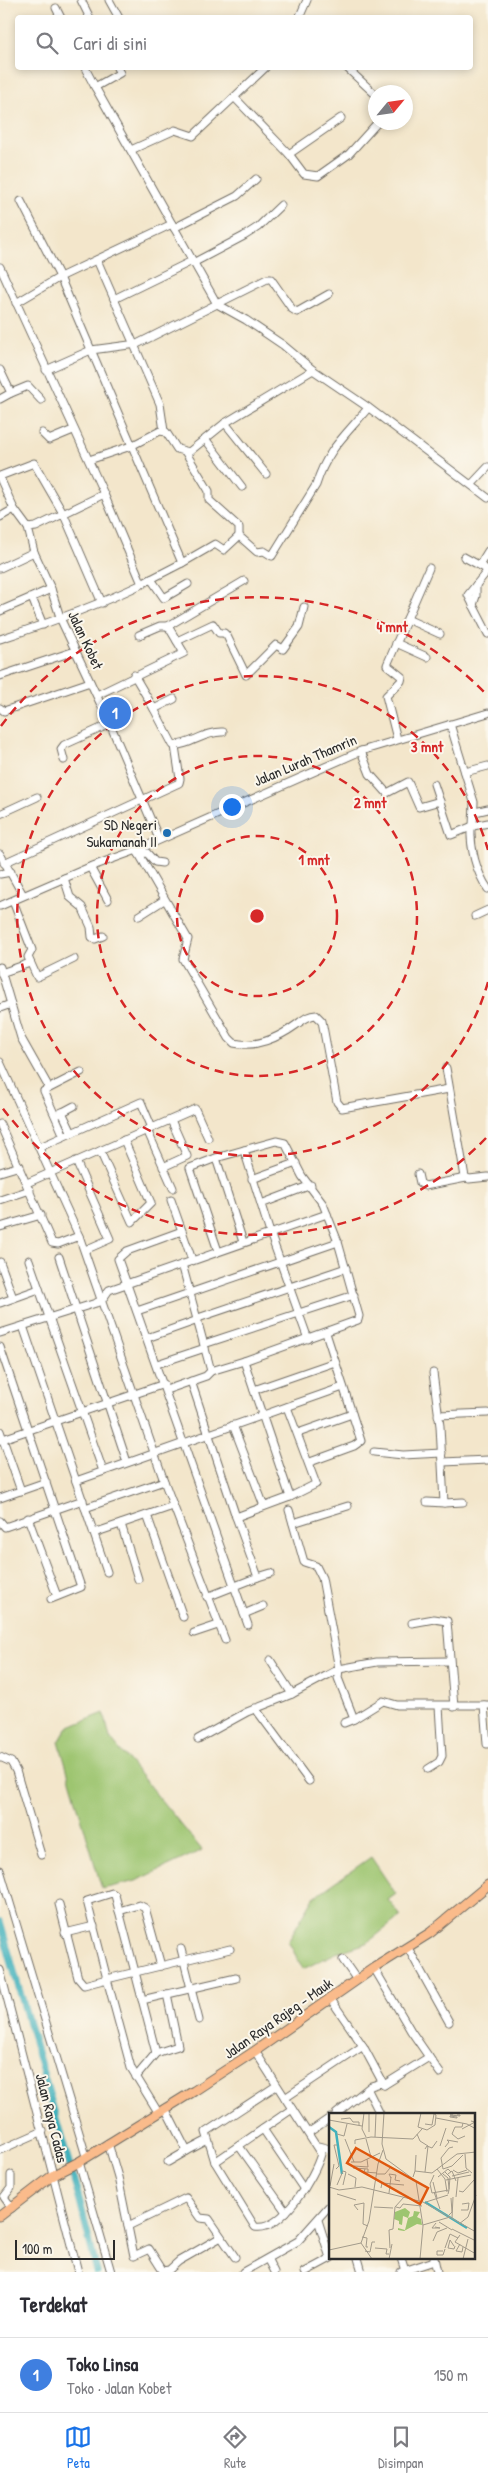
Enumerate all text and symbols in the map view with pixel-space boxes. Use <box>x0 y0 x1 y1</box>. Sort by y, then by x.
search box <box>15 15 473 70</box>
icon: search <box>33 29 61 57</box>
text: Cari di sini <box>73 30 147 56</box>
north arrow <box>368 85 413 130</box>
street label: Jalan Kobet <box>63 607 109 674</box>
text: 4 mnt <box>376 616 408 637</box>
pin: 1 <box>99 694 131 732</box>
street label: Jalan Lurah Thamrin <box>250 729 360 791</box>
text: 3 mnt <box>411 736 444 757</box>
text: 2 mnt <box>354 792 387 813</box>
your location <box>219 794 245 820</box>
place label: SD Negeri Sukamanah II <box>86 814 157 852</box>
marker: SD Negeri Sukamanah II <box>161 827 173 839</box>
text: 1 mnt <box>298 849 330 870</box>
centre of rings <box>248 907 266 925</box>
street label: Jalan Raya Rajeg - Mauk <box>219 1972 337 2064</box>
street label: Jalan Raya Cadas <box>31 2071 73 2165</box>
inset map <box>329 2113 476 2260</box>
scale bar <box>15 2237 115 2260</box>
text: 100 m <box>22 2239 52 2258</box>
text: Terdekat <box>20 2290 87 2319</box>
text: Toko Linsa <box>67 2351 138 2377</box>
text: 1 <box>33 2364 39 2386</box>
text: 150 m <box>434 2364 468 2386</box>
text: Toko · Jalan Kobet <box>67 2377 172 2399</box>
tab: Peta <box>64 2423 92 2472</box>
tab: Rute <box>221 2423 249 2472</box>
tab: Disimpan <box>378 2423 424 2472</box>

